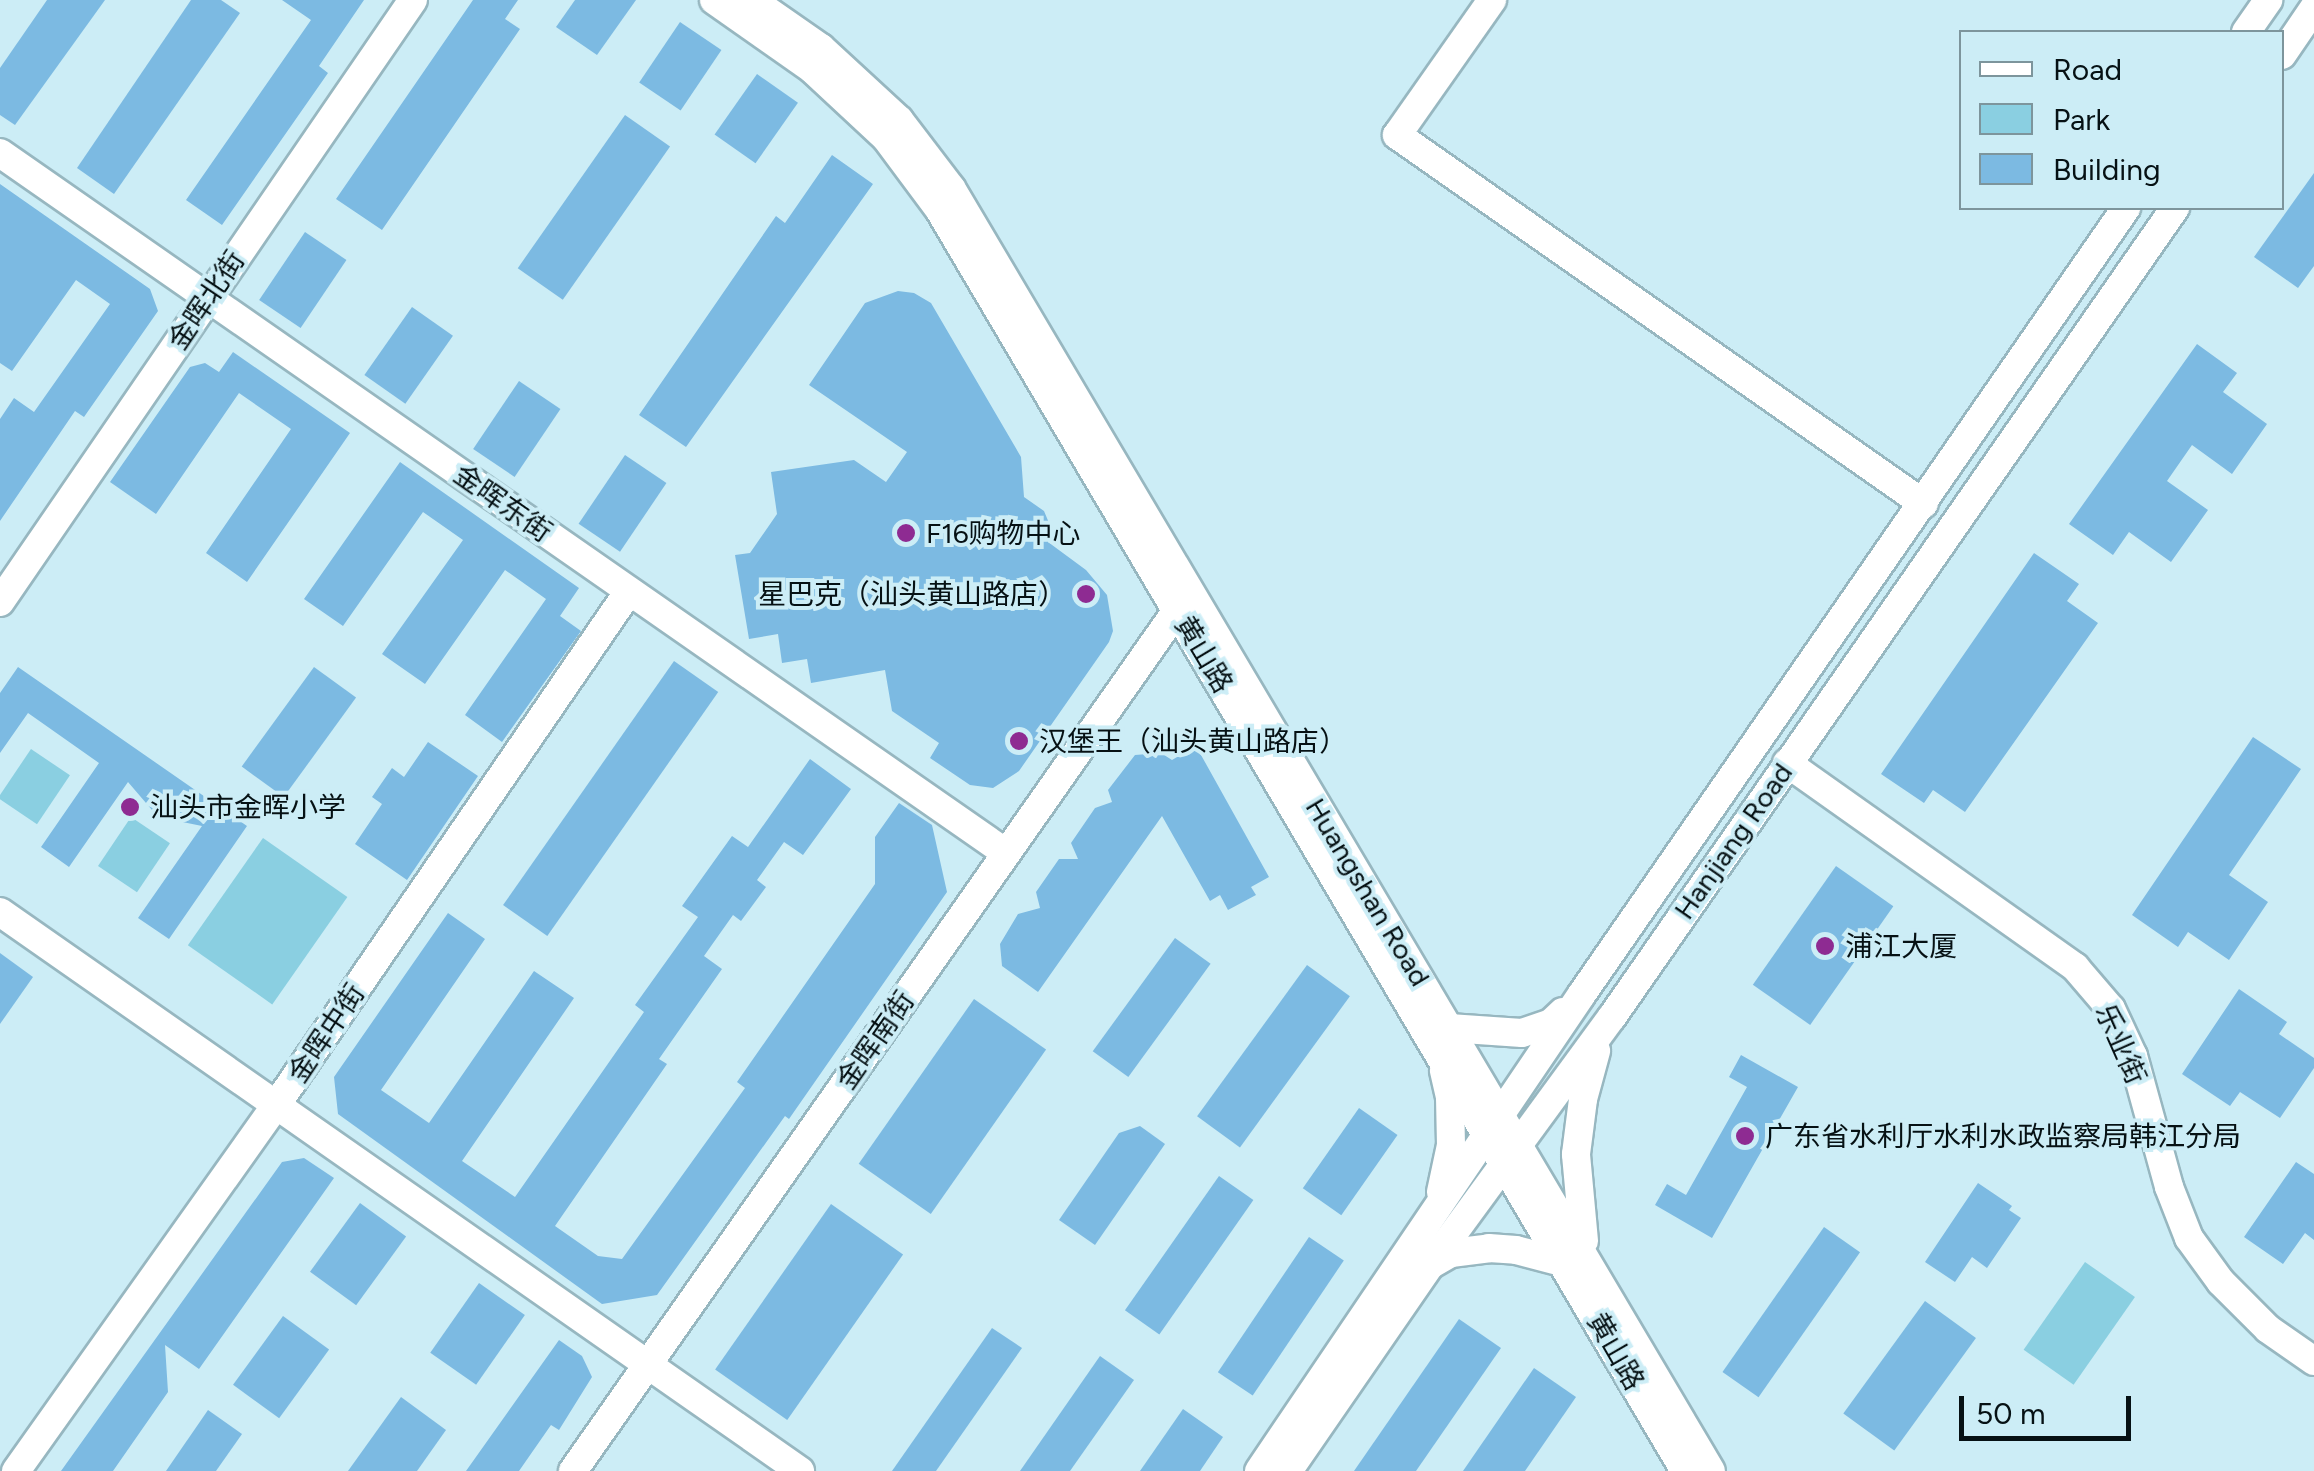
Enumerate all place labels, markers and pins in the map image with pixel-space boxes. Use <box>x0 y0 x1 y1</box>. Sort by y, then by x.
place label: F16购物中心 <box>926 516 1081 550</box>
marker: F16购物中心 <box>895 522 917 544</box>
place label: 星巴克（汕头黄山路店） <box>758 577 1066 611</box>
marker: 星巴克（汕头黄山路店） <box>1075 583 1097 605</box>
place label: 汉堡王（汕头黄山路店） <box>1039 724 1347 758</box>
marker: 汉堡王（汕头黄山路店） <box>1008 730 1030 752</box>
place label: 汕头市金晖小学 <box>150 790 346 824</box>
marker: 汕头市金晖小学 <box>119 796 141 818</box>
place label: 浦江大厦 <box>1845 929 1957 963</box>
marker: 浦江大厦 <box>1814 935 1836 957</box>
place label: 广东省水利厅水利水政监察局韩江分局 <box>1765 1119 2241 1153</box>
marker: 广东省水利厅水利水政监察局韩江分局 <box>1734 1125 1756 1147</box>

